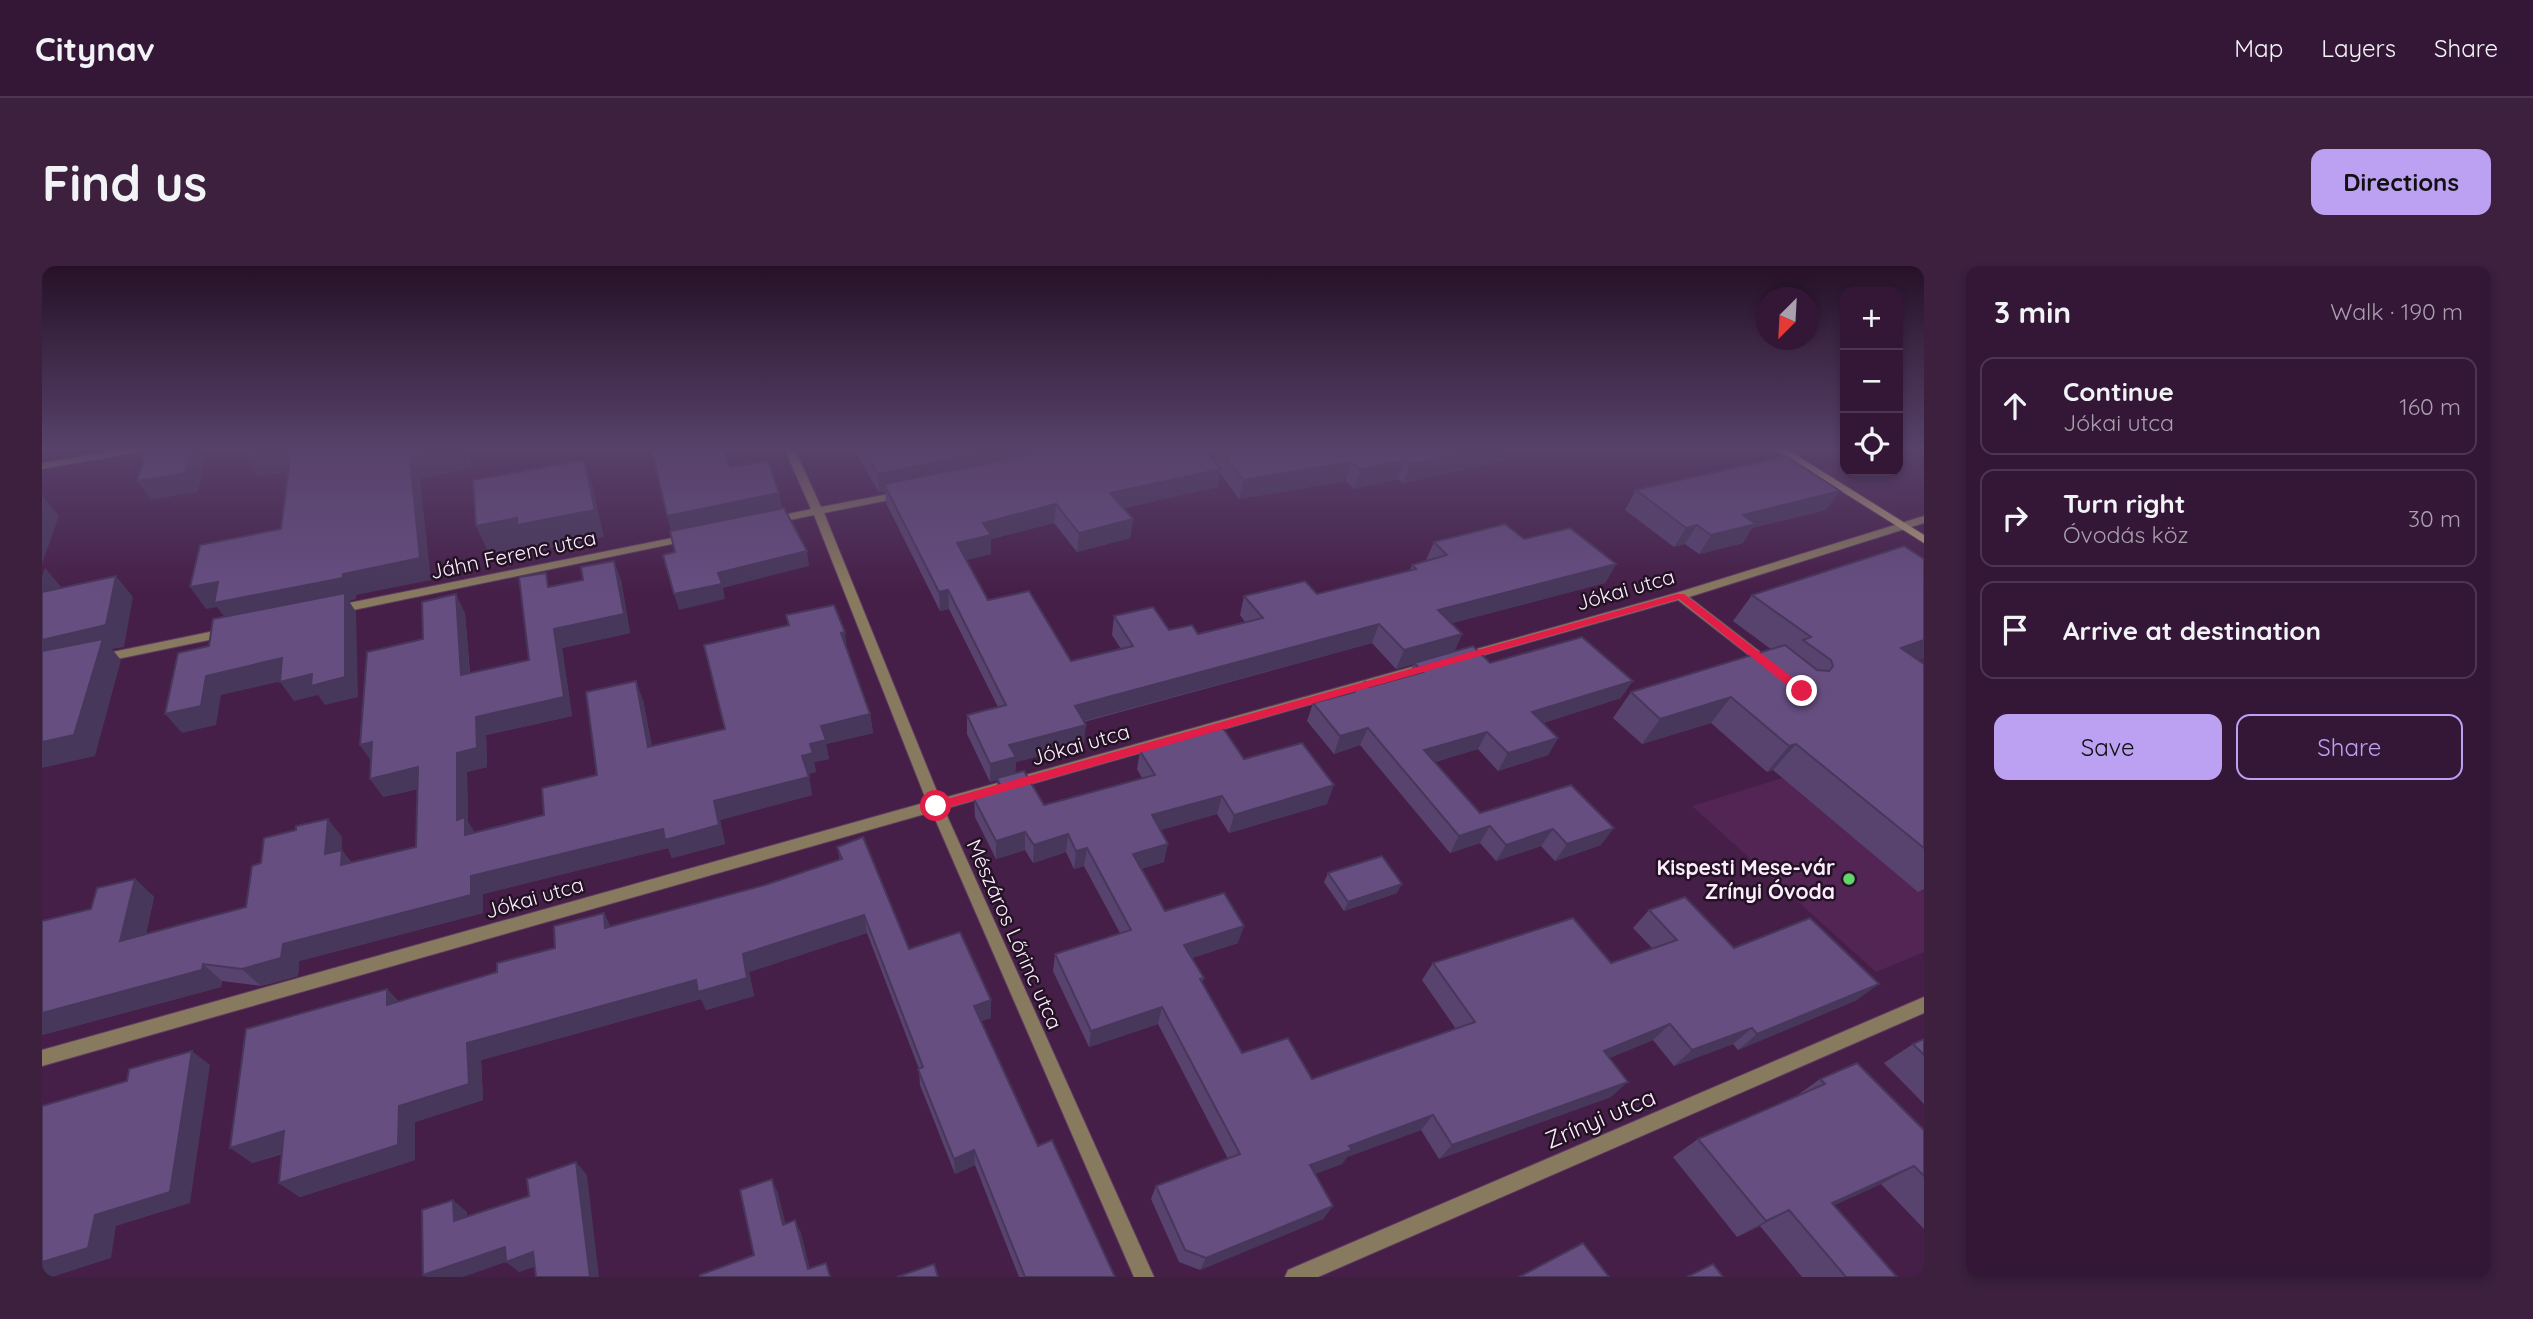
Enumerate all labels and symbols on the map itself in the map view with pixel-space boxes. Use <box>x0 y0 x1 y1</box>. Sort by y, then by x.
north arrow <box>1756 287 1819 350</box>
street label: Jáhn Ferenc utca <box>428 524 598 584</box>
street label: Jókai utca <box>1573 563 1677 615</box>
route end <box>1786 675 1817 706</box>
street label: Jókai utca <box>1028 718 1132 770</box>
route start <box>920 790 951 821</box>
street label: Mészáros Lőrinc utca <box>961 835 1069 1033</box>
place label: Kispesti Mese-vár Zrínyi Óvoda <box>1657 854 1835 904</box>
street label: Jókai utca <box>482 871 586 923</box>
marker: Kispesti Mese-vár Zrínyi Óvoda <box>1841 871 1857 887</box>
street label: Zrínyi utca <box>1540 1081 1660 1155</box>

